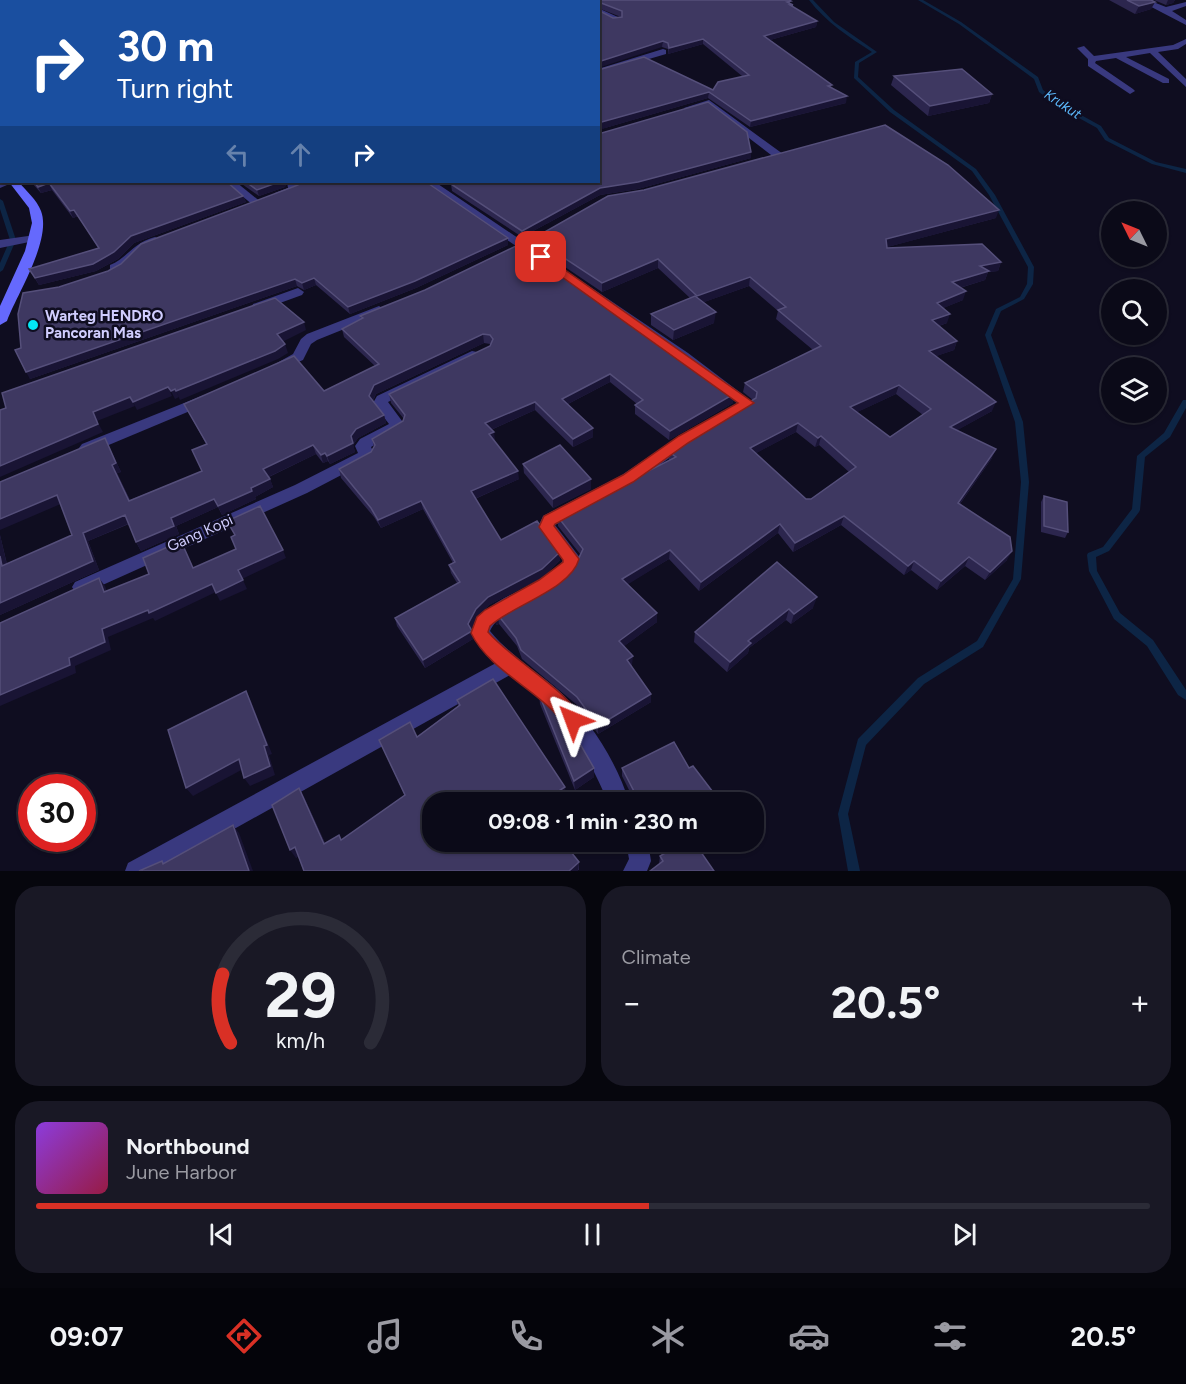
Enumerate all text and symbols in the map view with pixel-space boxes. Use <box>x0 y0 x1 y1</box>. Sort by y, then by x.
text: 30 m <box>117 21 214 72</box>
icon: right <box>18 24 96 102</box>
text: Turn right <box>117 72 233 105</box>
water label: Krukut <box>1041 86 1085 123</box>
icon: left <box>221 138 254 171</box>
icon: ahead <box>284 138 317 171</box>
icon: right <box>347 138 380 171</box>
north arrow <box>1101 201 1167 267</box>
map controls <box>1101 201 1167 423</box>
pin <box>515 231 566 282</box>
icon: arrive <box>524 240 557 273</box>
button: search <box>1101 279 1167 345</box>
place label: Warteg HENDRO Pancoran Mas <box>45 307 163 342</box>
marker: Warteg HENDRO Pancoran Mas <box>26 318 40 332</box>
button: layers <box>1101 357 1167 423</box>
street label: Gang Kopi <box>164 511 236 555</box>
position arrow <box>541 688 605 752</box>
speed limit sign: 30 <box>18 774 96 852</box>
text: 09:08 · 1 min · 230 m <box>488 808 698 835</box>
text: Climate <box>622 945 691 969</box>
text: 29 <box>264 958 336 1033</box>
text: 20.5° <box>831 975 941 1029</box>
text: − <box>622 983 642 1022</box>
text: + <box>1129 983 1150 1022</box>
text: km/h <box>276 1028 325 1053</box>
text: Northbound <box>126 1133 250 1160</box>
text: June Harbor <box>126 1160 237 1184</box>
icon: previous <box>205 1218 238 1251</box>
icon: pause <box>576 1218 609 1251</box>
icon: next <box>948 1218 981 1251</box>
icon: directions <box>223 1315 265 1357</box>
icon: music <box>364 1315 406 1357</box>
icon: phone <box>505 1315 547 1357</box>
icon: climate <box>647 1315 689 1357</box>
icon: car <box>788 1315 830 1357</box>
icon: filters <box>929 1315 971 1357</box>
text: 09:07 <box>50 1320 123 1353</box>
text: 20.5° <box>1071 1320 1136 1353</box>

